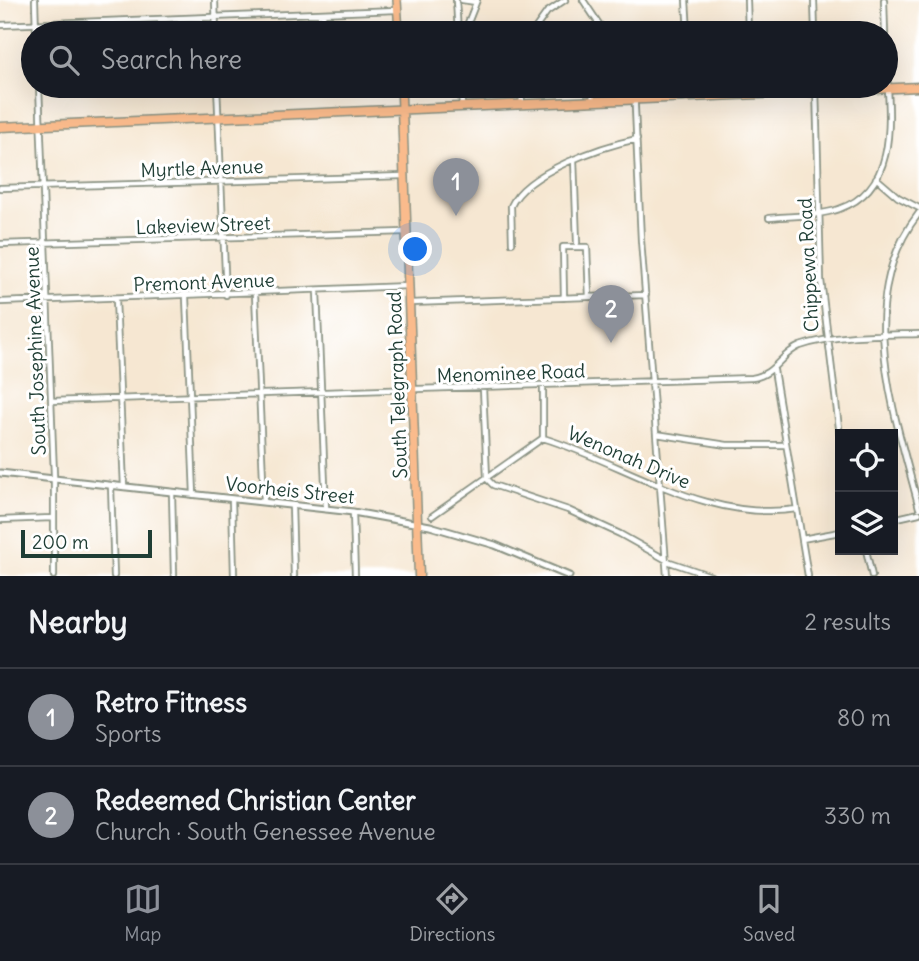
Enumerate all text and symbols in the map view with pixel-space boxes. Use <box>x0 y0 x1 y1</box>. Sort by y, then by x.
search box <box>21 21 898 98</box>
icon: search <box>45 41 83 79</box>
text: Search here <box>101 43 242 76</box>
street label: Myrtle Avenue <box>140 154 264 182</box>
pin: 1 <box>433 158 479 216</box>
street label: Chippewa Road <box>792 197 824 333</box>
street label: Lakeview Street <box>135 211 271 239</box>
your location <box>398 232 432 266</box>
street label: South Josephine Avenue <box>19 246 51 456</box>
street label: Premont Avenue <box>133 268 275 296</box>
pin: 2 <box>588 285 634 343</box>
street label: South Telegraph Road <box>382 291 412 479</box>
street label: Menominee Road <box>436 358 586 388</box>
street label: Wenonah Drive <box>564 420 694 494</box>
map controls <box>835 429 898 555</box>
button: locate <box>835 429 898 492</box>
street label: Voorheis Street <box>224 471 356 509</box>
button: layers <box>835 492 898 555</box>
scale bar <box>21 527 152 559</box>
text: 200 m <box>32 530 89 554</box>
text: Nearby <box>28 603 128 641</box>
text: 2 results <box>805 607 891 636</box>
text: Retro Fitness <box>95 686 247 719</box>
text: 1 <box>46 703 56 732</box>
text: 80 m <box>837 703 891 732</box>
text: Sports <box>95 719 161 748</box>
text: Redeemed Christian Center <box>95 784 416 817</box>
text: 2 <box>45 801 57 830</box>
text: 330 m <box>824 801 891 830</box>
text: Church · South Genessee Avenue <box>95 817 436 846</box>
tab: Map <box>124 880 162 946</box>
tab: Directions <box>410 880 495 946</box>
tab: Saved <box>743 880 795 946</box>

